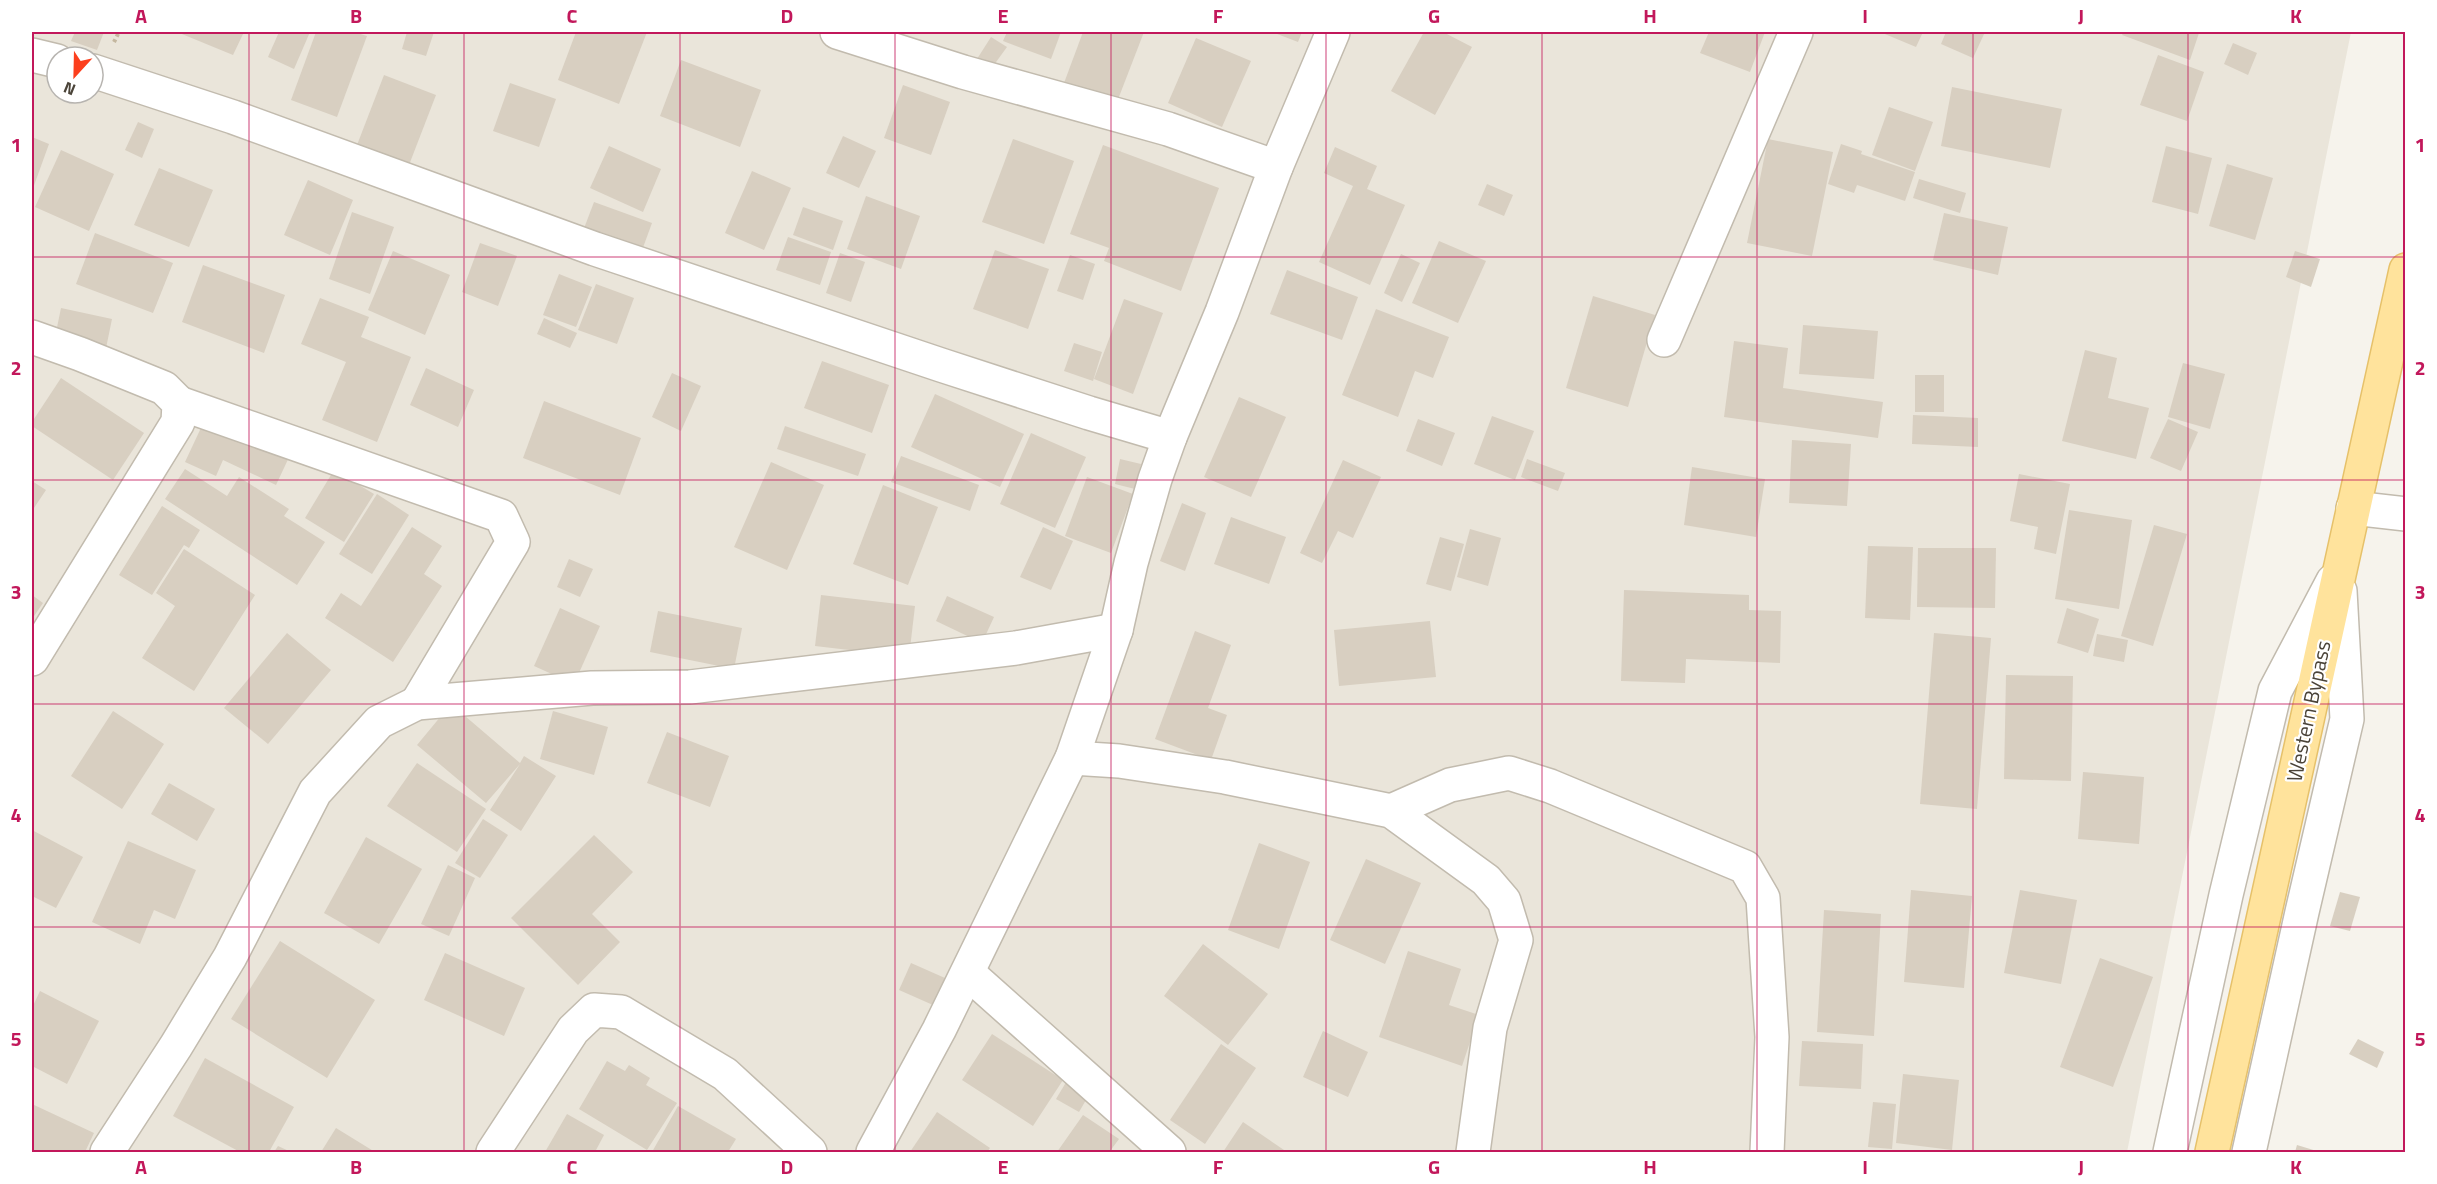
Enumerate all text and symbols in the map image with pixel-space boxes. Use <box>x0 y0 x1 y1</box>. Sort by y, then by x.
text: A <box>135 0 147 31</box>
text: B <box>350 0 362 31</box>
text: C <box>567 0 578 31</box>
text: D <box>781 0 793 31</box>
text: E <box>997 0 1009 31</box>
text: F <box>1213 0 1224 31</box>
text: G <box>1428 0 1440 31</box>
text: H <box>1643 0 1657 31</box>
text: I <box>1862 0 1868 31</box>
text: J <box>2078 0 2084 31</box>
text: K <box>2290 0 2302 31</box>
north arrow <box>45 45 105 105</box>
text: N <box>60 76 79 102</box>
text: 1 <box>10 129 22 160</box>
text: 1 <box>2414 129 2426 160</box>
text: 2 <box>10 352 22 383</box>
text: 2 <box>2414 352 2426 383</box>
text: 3 <box>10 576 22 607</box>
text: 3 <box>2414 576 2426 607</box>
street label: Western Bypass <box>2277 637 2339 785</box>
text: 4 <box>10 799 22 830</box>
text: 4 <box>2414 799 2426 830</box>
text: 5 <box>10 1023 22 1054</box>
text: 5 <box>2414 1023 2426 1054</box>
text: A <box>135 1151 147 1182</box>
text: B <box>350 1151 362 1182</box>
text: C <box>567 1151 578 1182</box>
text: D <box>781 1151 793 1182</box>
text: E <box>997 1151 1009 1182</box>
text: F <box>1213 1151 1224 1182</box>
text: G <box>1428 1151 1440 1182</box>
text: H <box>1643 1151 1657 1182</box>
text: I <box>1862 1151 1868 1182</box>
text: J <box>2078 1151 2084 1182</box>
text: K <box>2290 1151 2302 1182</box>

